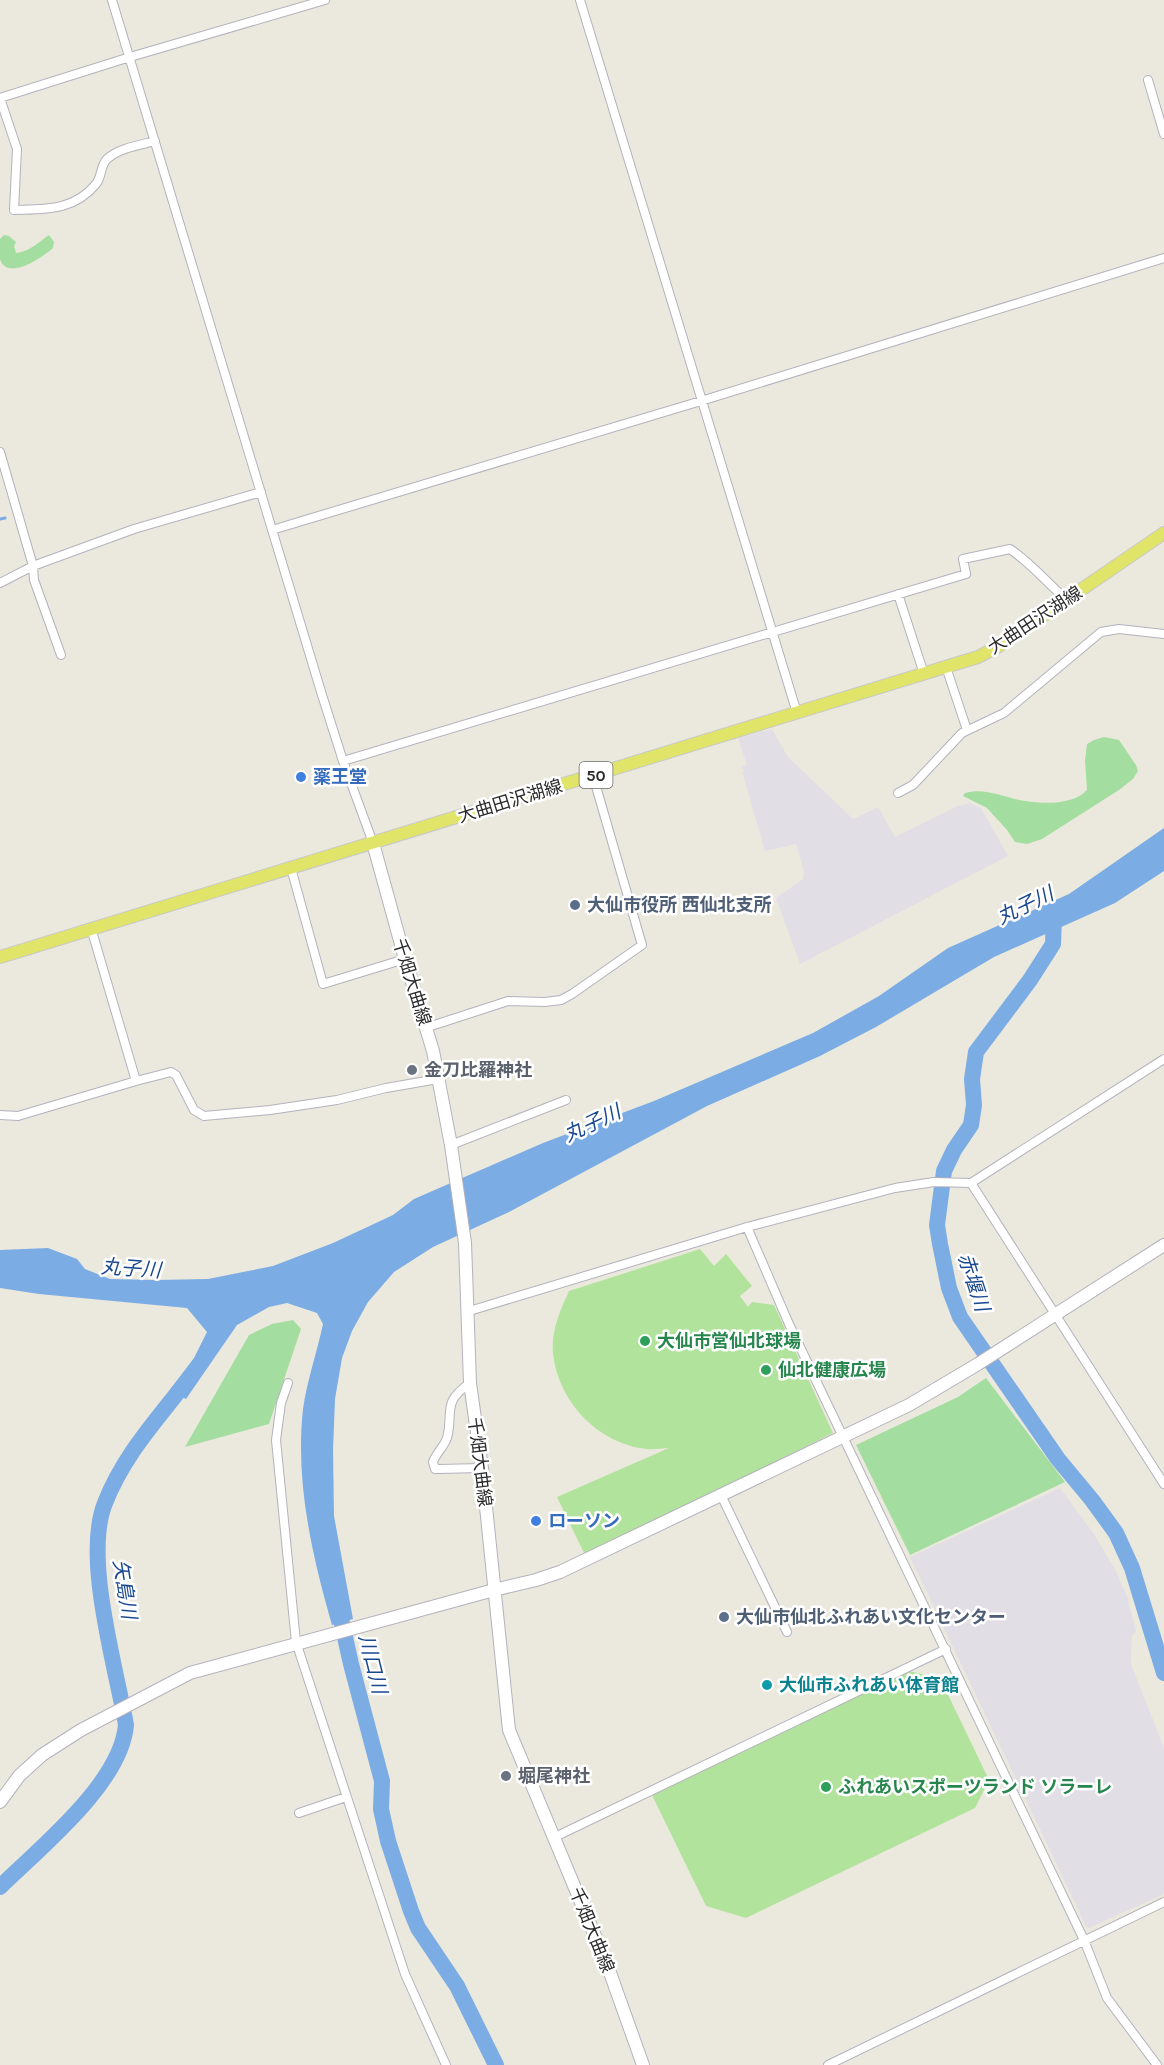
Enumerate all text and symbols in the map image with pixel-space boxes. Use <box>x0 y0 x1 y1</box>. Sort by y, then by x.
street label: 大曲田沢湖線 <box>984 581 1086 659</box>
road number: 50 <box>580 762 612 788</box>
place label: 薬王堂 <box>313 766 367 788</box>
marker: 薬王堂 <box>294 770 308 784</box>
street label: 大曲田沢湖線 <box>455 775 565 827</box>
water label: 丸子川 <box>993 881 1059 929</box>
place label: 大仙市役所 西仙北支所 <box>587 894 772 916</box>
marker: 大仙市役所 西仙北支所 <box>568 898 582 912</box>
street label: 千畑大曲線 <box>388 936 436 1028</box>
place label: 金刀比羅神社 <box>424 1059 532 1081</box>
marker: 金刀比羅神社 <box>405 1063 419 1077</box>
water label: 丸子川 <box>560 1100 626 1147</box>
water label: 赤堰川 <box>953 1250 994 1316</box>
water label: 丸子川 <box>100 1255 164 1282</box>
place label: 大仙市営仙北球場 <box>657 1330 801 1352</box>
marker: 大仙市営仙北球場 <box>638 1334 652 1348</box>
place label: 仙北健康広場 <box>778 1359 886 1381</box>
marker: 仙北健康広場 <box>759 1363 773 1377</box>
street label: 千畑大曲線 <box>464 1416 496 1508</box>
place label: ローソン <box>548 1510 620 1532</box>
marker: ローソン <box>529 1514 543 1528</box>
water label: 矢島川 <box>108 1558 141 1622</box>
place label: 大仙市仙北ふれあい文化センター <box>736 1606 1006 1628</box>
marker: 大仙市仙北ふれあい文化センター <box>717 1610 731 1624</box>
water label: 川口川 <box>354 1632 391 1698</box>
place label: 大仙市ふれあい体育館 <box>779 1674 959 1696</box>
marker: 大仙市ふれあい体育館 <box>760 1678 774 1692</box>
place label: 堀尾神社 <box>518 1765 590 1787</box>
marker: 堀尾神社 <box>499 1769 513 1783</box>
place label: ふれあいスポーツランド ソラーレ <box>838 1776 1112 1798</box>
marker: ふれあいスポーツランド ソラーレ <box>819 1780 833 1794</box>
street label: 千畑大曲線 <box>565 1884 619 1976</box>

